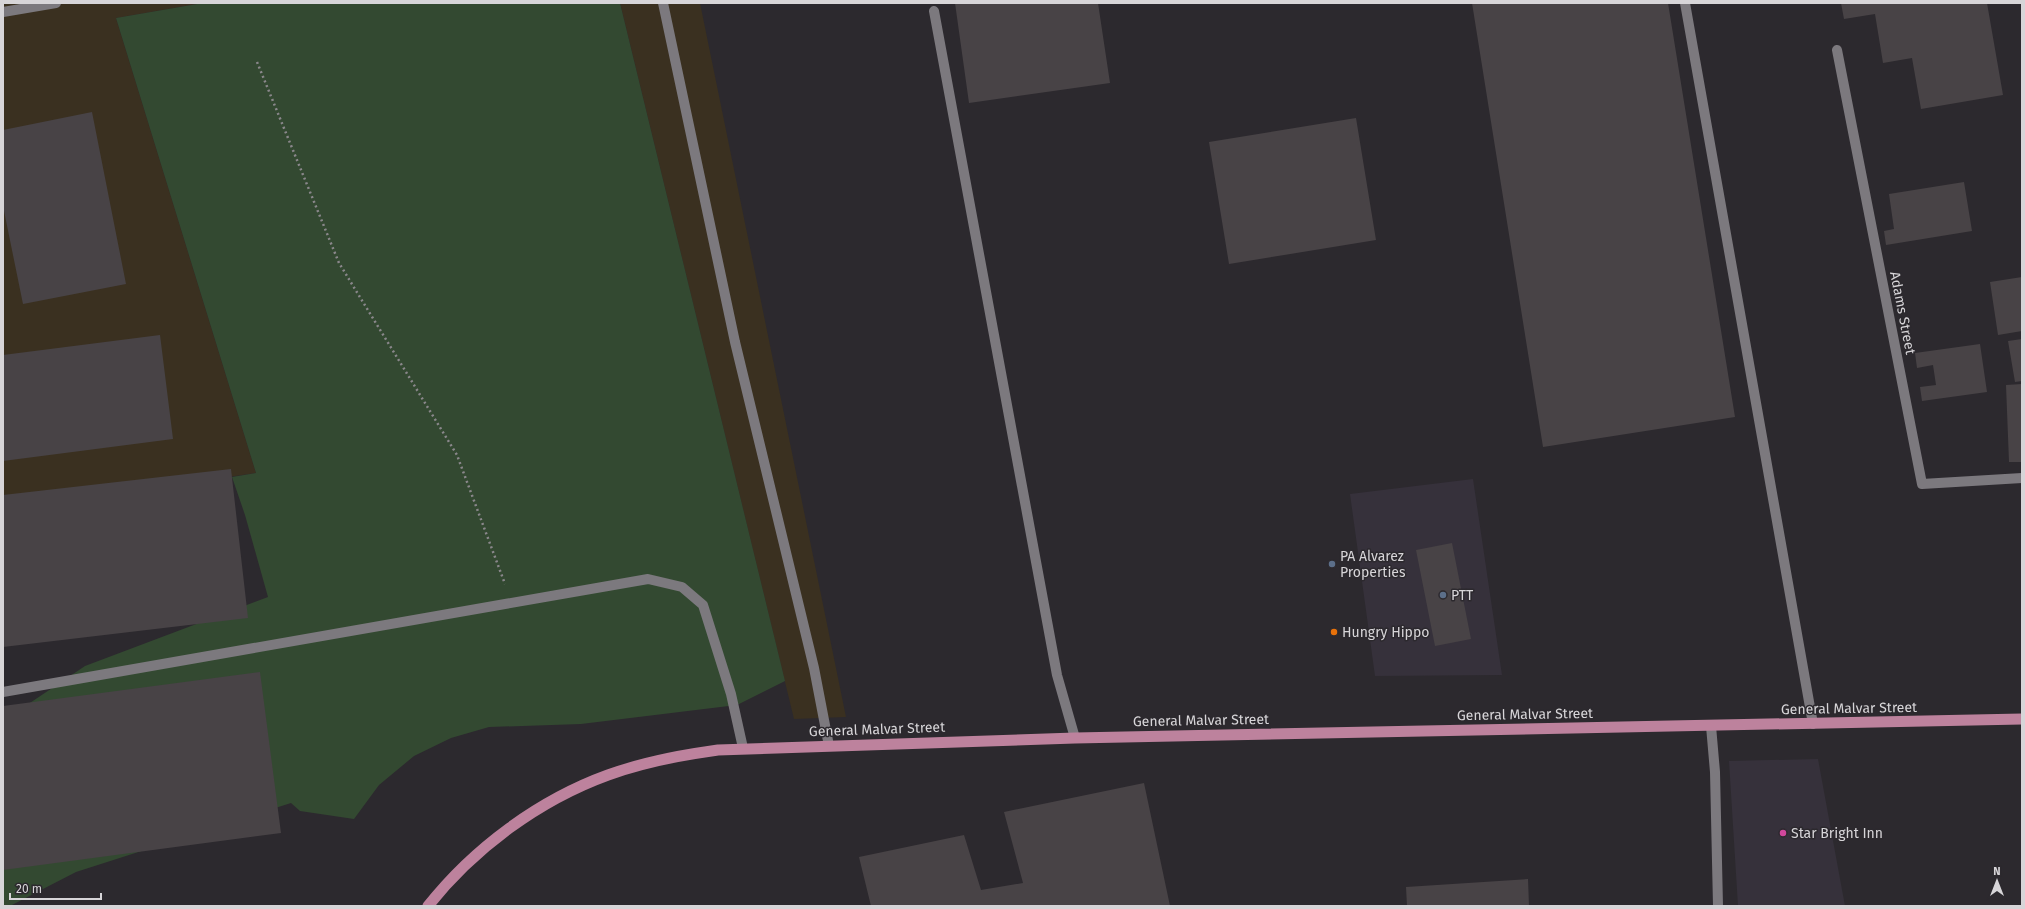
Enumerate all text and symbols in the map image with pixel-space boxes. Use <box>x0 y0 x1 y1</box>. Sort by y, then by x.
street label: Adams Street <box>1886 270 1919 357</box>
place label: PA Alvarez Properties <box>1340 548 1406 581</box>
marker: PA Alvarez Properties <box>1327 559 1337 569</box>
place label: PTT <box>1451 587 1474 604</box>
marker: PTT <box>1438 590 1448 600</box>
place label: Hungry Hippo <box>1342 624 1429 641</box>
marker: Hungry Hippo <box>1329 627 1339 637</box>
street label: General Malvar Street <box>1781 699 1918 718</box>
street label: General Malvar Street <box>1457 705 1594 724</box>
street label: General Malvar Street <box>1133 711 1270 730</box>
street label: General Malvar Street <box>809 719 946 740</box>
place label: Star Bright Inn <box>1791 825 1883 842</box>
marker: Star Bright Inn <box>1778 828 1788 838</box>
north arrow <box>1977 861 2017 901</box>
text: N <box>1993 865 2001 878</box>
scale bar <box>10 875 101 901</box>
text: 20 m <box>16 882 42 896</box>

